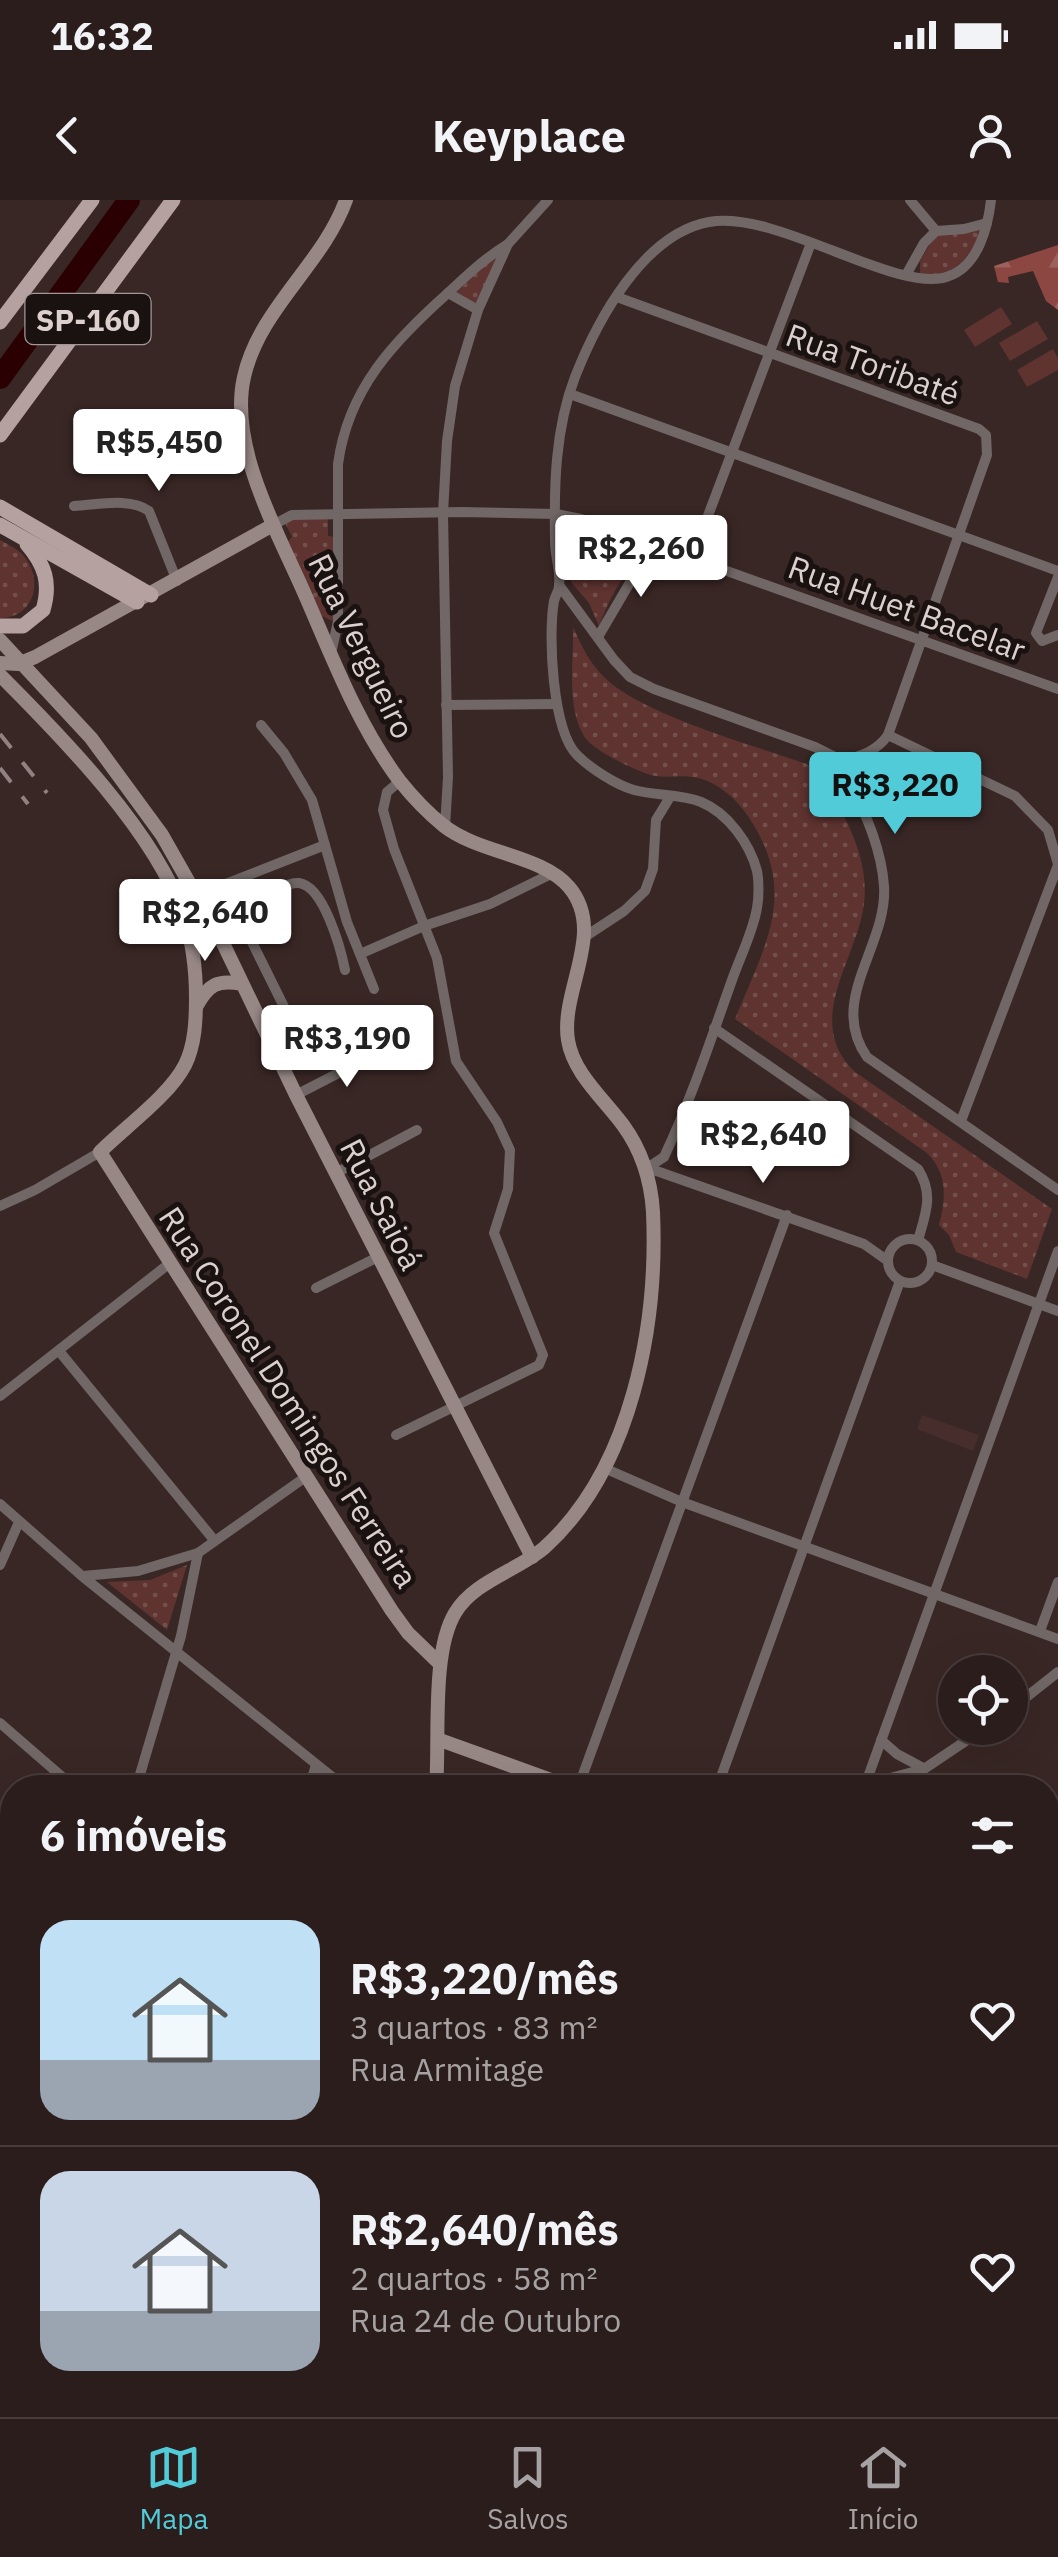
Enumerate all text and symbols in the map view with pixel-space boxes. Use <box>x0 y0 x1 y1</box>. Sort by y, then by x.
text: 16:32 <box>50 11 154 60</box>
text: Keyplace <box>432 106 626 164</box>
icon: back <box>40 108 95 163</box>
icon: person <box>963 108 1018 163</box>
road number: SP-160 <box>26 294 150 344</box>
street label: Rua Toribaté <box>781 313 965 415</box>
pin: R$5,450 <box>67 409 251 494</box>
text: R$5,450 <box>95 420 223 462</box>
pin: R$2,260 <box>549 515 733 600</box>
text: R$2,260 <box>577 526 705 568</box>
street label: Rua Huet Bacelar <box>783 546 1032 670</box>
street label: Rua Vergueiro <box>299 547 425 745</box>
pin: R$3,220 <box>803 752 987 837</box>
text: R$3,220 <box>831 763 959 805</box>
pin: R$2,640 <box>113 879 297 964</box>
text: R$2,640 <box>141 890 269 932</box>
pin: R$3,190 <box>255 1005 439 1090</box>
text: R$3,190 <box>283 1016 411 1058</box>
pin: R$2,640 <box>671 1101 855 1186</box>
text: R$2,640 <box>699 1112 827 1154</box>
street label: Rua Saioá <box>331 1131 433 1277</box>
street label: Rua Coronel Domingos Ferreira <box>150 1198 428 1596</box>
map controls <box>938 1655 1028 1745</box>
button: locate <box>938 1655 1028 1745</box>
text: 6 imóveis <box>40 1808 227 1863</box>
icon: filters <box>965 1808 1020 1863</box>
text: R$3,220/mês <box>350 1951 619 2006</box>
icon: home <box>120 1960 240 2080</box>
icon: heart <box>965 1993 1020 2048</box>
text: 3 quartos · 83 m² <box>350 2006 598 2048</box>
text: Rua Armitage <box>350 2048 544 2090</box>
text: R$2,640/mês <box>350 2202 619 2257</box>
icon: home <box>120 2211 240 2331</box>
icon: heart <box>965 2244 1020 2299</box>
text: 2 quartos · 58 m² <box>350 2257 598 2299</box>
text: Rua 24 de Outubro <box>350 2299 621 2341</box>
tab: Mapa <box>139 2440 208 2537</box>
tab: Salvos <box>487 2440 569 2537</box>
tab: Início <box>848 2440 919 2537</box>

